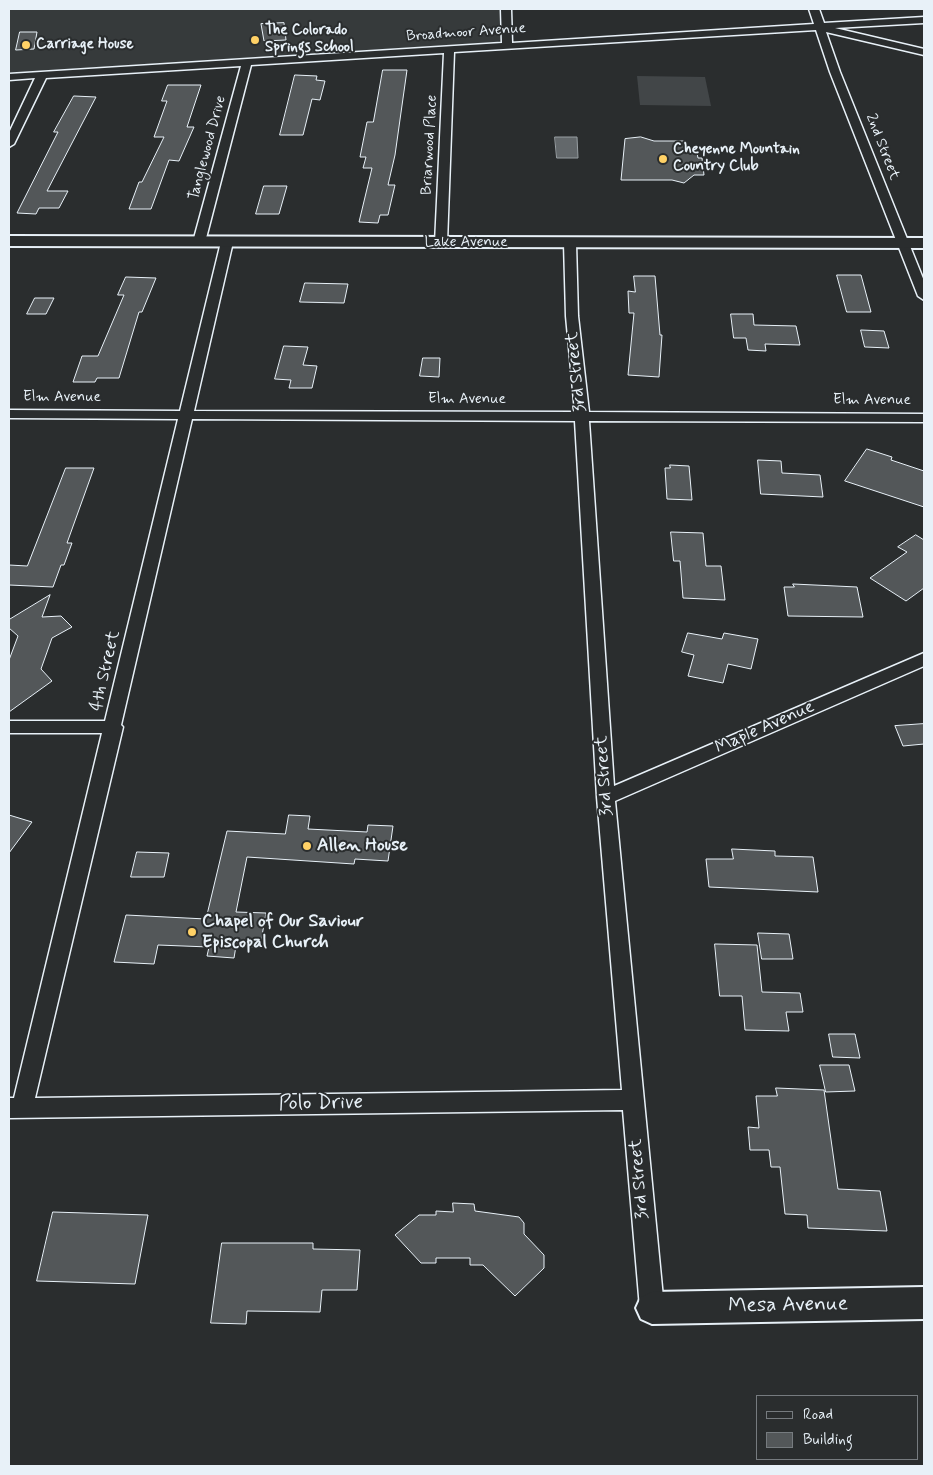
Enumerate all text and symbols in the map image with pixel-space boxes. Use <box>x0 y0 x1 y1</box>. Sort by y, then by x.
street label: Broadmoor Avenue <box>406 20 526 46</box>
place label: The Colorado Springs School <box>265 22 354 57</box>
marker: The Colorado Springs School <box>249 34 261 46</box>
place label: Carriage House <box>36 36 133 54</box>
marker: Carriage House <box>20 39 32 51</box>
street label: Tanglewood Drive <box>185 94 231 202</box>
street label: Briarwood Place <box>418 94 442 196</box>
street label: 2nd Street <box>861 111 903 183</box>
place label: Cheyenne Mountain Country Club <box>673 141 800 176</box>
marker: Cheyenne Mountain Country Club <box>657 153 669 165</box>
street label: Lake Avenue <box>424 234 508 252</box>
street label: 3rd Street <box>562 331 592 413</box>
street label: Elm Avenue <box>23 389 101 407</box>
street label: Elm Avenue <box>428 391 506 409</box>
street label: Elm Avenue <box>833 392 911 410</box>
street label: 4th Street <box>86 629 126 713</box>
street label: Maple Avenue <box>712 697 818 759</box>
street label: 3rd Street <box>591 735 619 817</box>
place label: Allen House <box>317 835 408 857</box>
marker: Allen House <box>301 840 313 852</box>
place label: Chapel of Our Saviour Episcopal Church <box>202 911 364 954</box>
marker: Chapel of Our Saviour Episcopal Church <box>186 926 198 938</box>
street label: Polo Drive <box>279 1091 363 1117</box>
street label: 3rd Street <box>626 1138 654 1220</box>
street label: Mesa Avenue <box>728 1292 848 1320</box>
legend <box>756 1395 918 1460</box>
text: Road <box>803 1405 833 1425</box>
text: Building <box>803 1430 853 1450</box>

